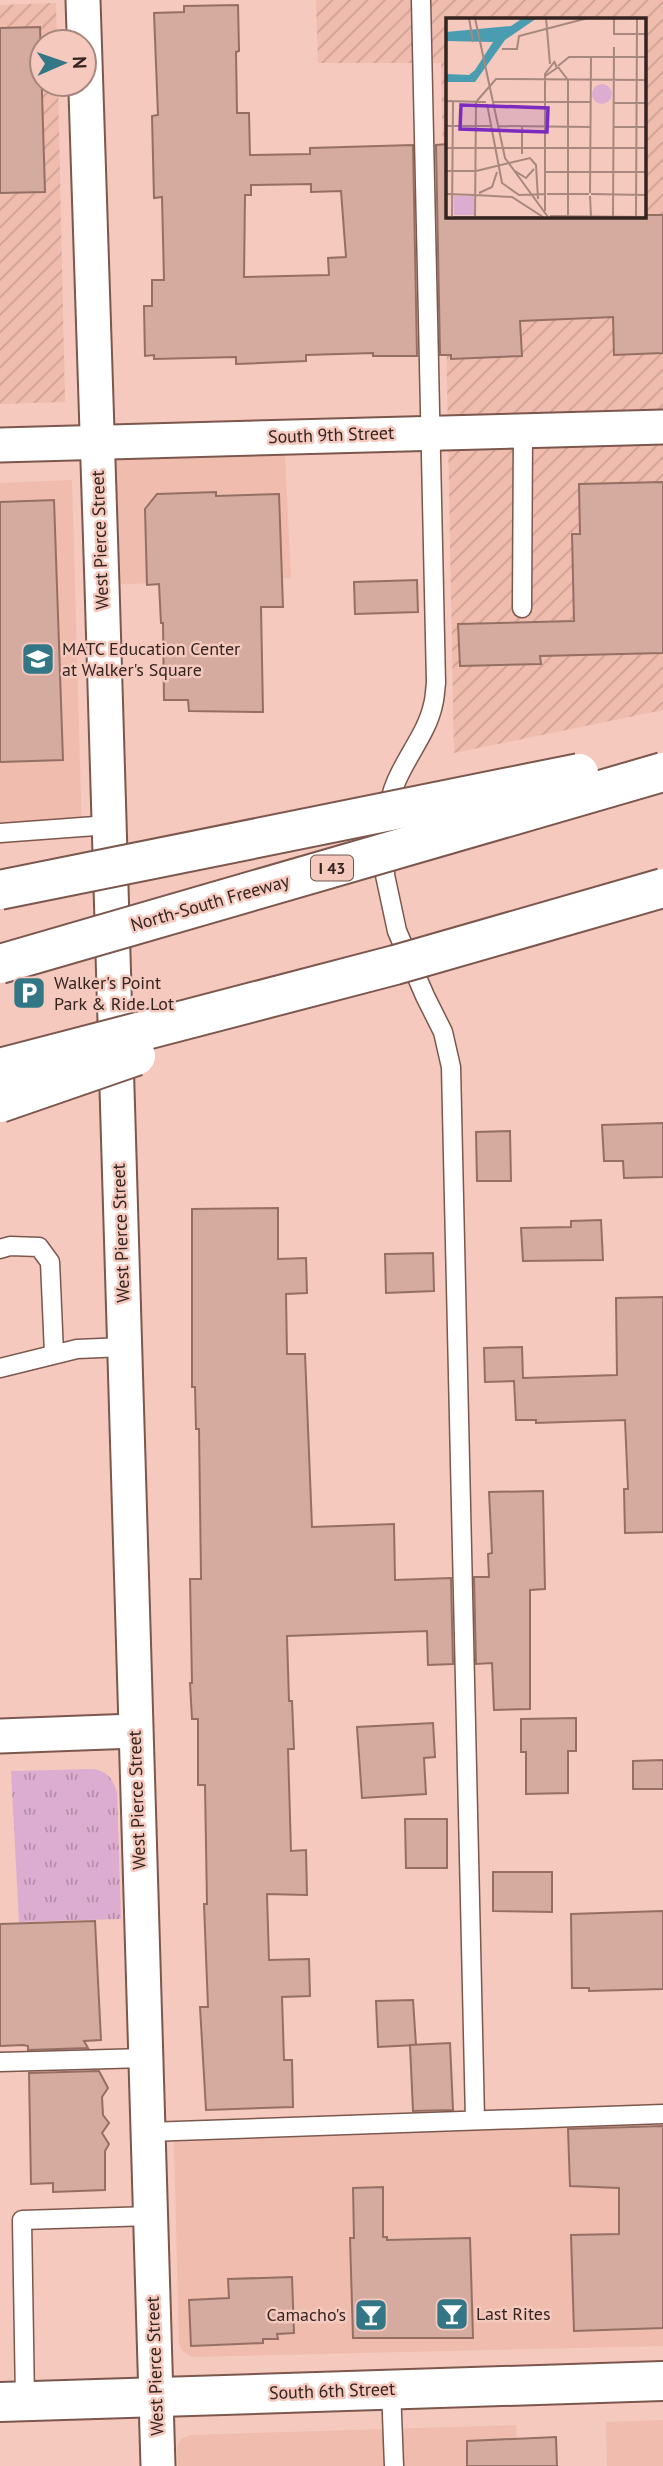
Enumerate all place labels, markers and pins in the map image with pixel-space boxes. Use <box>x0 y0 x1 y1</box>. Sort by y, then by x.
place label: MATC Education Center at Walker's Square <box>62 637 240 681</box>
school or university icon: MATC Education Center at Walker's Square <box>19 640 57 678</box>
place label: Walker's Point Park & Ride Lot <box>54 971 174 1015</box>
parking icon: Walker's Point Park & Ride Lot <box>10 974 48 1012</box>
bar icon: Last Rites <box>433 2295 471 2333</box>
bar icon: Camacho's <box>352 2296 390 2334</box>
place label: Last Rites <box>476 2302 551 2325</box>
place label: Camacho's <box>267 2303 346 2326</box>

